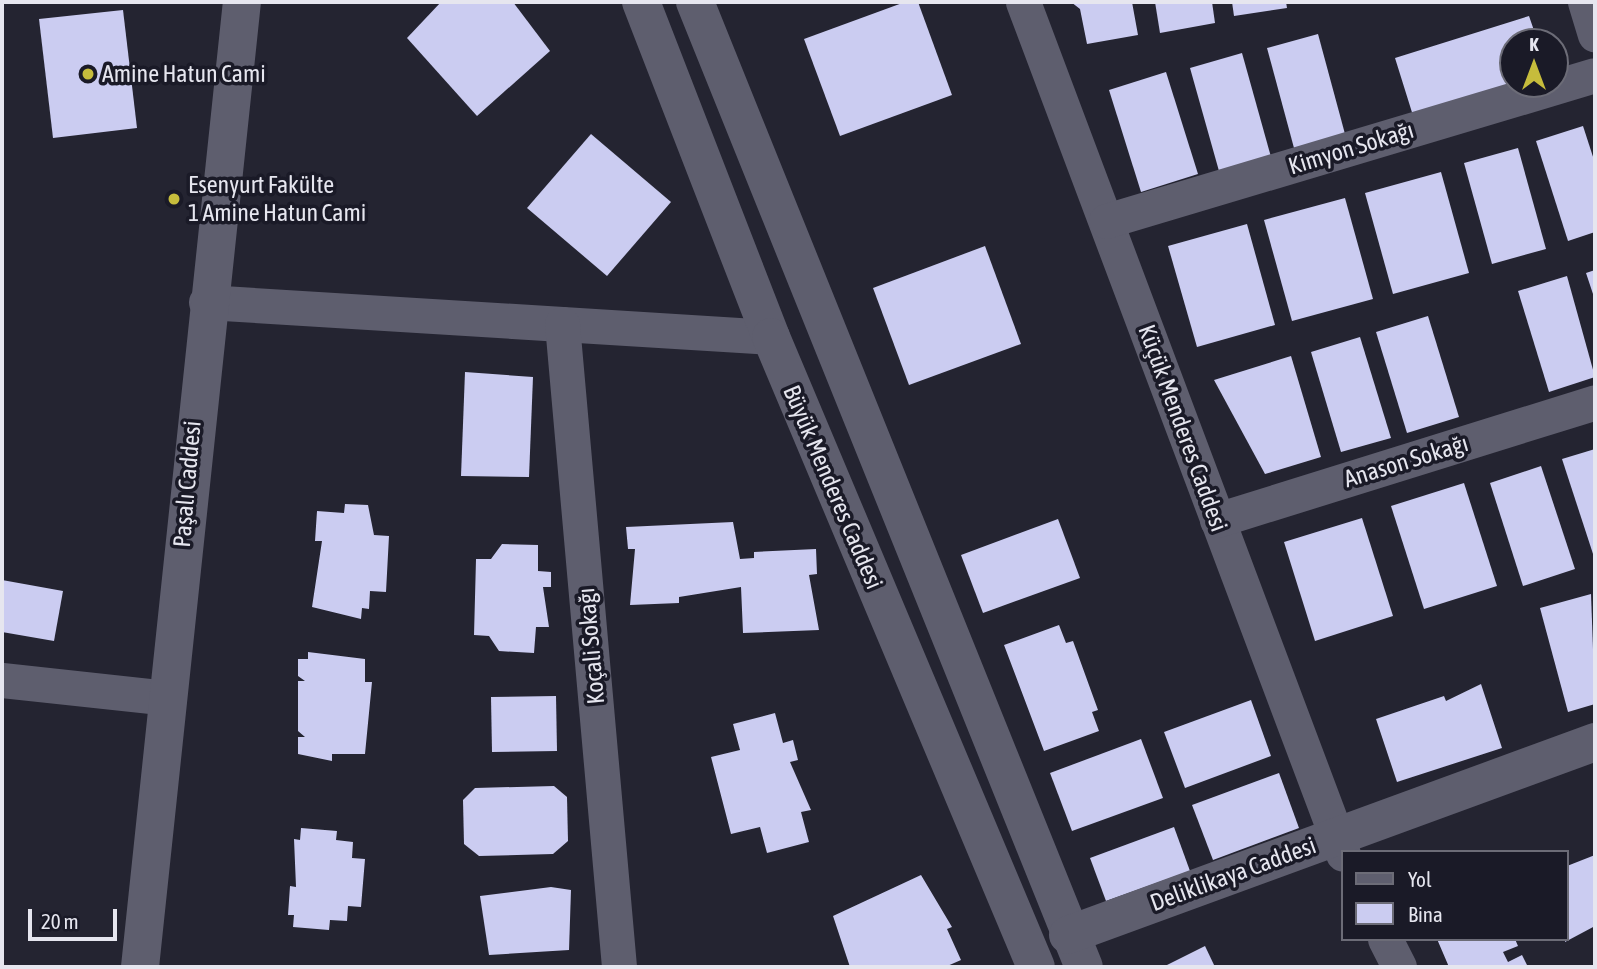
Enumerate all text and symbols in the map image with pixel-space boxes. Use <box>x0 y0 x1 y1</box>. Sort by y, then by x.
north arrow <box>1499 28 1569 98</box>
text: K <box>1529 33 1539 55</box>
place label: Amine Hatun Cami <box>102 60 266 88</box>
marker: Amine Hatun Cami <box>80 66 96 82</box>
street label: Kimyon Sokağı <box>1285 115 1417 181</box>
place label: Esenyurt Fakülte 1 Amine Hatun Cami <box>188 171 366 227</box>
marker: Esenyurt Fakülte 1 Amine Hatun Cami <box>166 191 182 207</box>
street label: Küçük Menderes Caddesi <box>1132 321 1234 535</box>
street label: Büyük Menderes Caddesi <box>777 381 889 593</box>
street label: Paşalı Caddesi <box>167 420 207 548</box>
street label: Anason Sokağı <box>1341 428 1471 494</box>
street label: Koçali Sokağı <box>572 587 610 705</box>
street label: Deliklikaya Caddesi <box>1146 831 1320 917</box>
legend <box>1342 850 1569 941</box>
text: Yol <box>1408 867 1432 891</box>
scale bar <box>32 895 121 939</box>
text: Bina <box>1408 902 1443 926</box>
text: 20 m <box>41 909 79 933</box>

